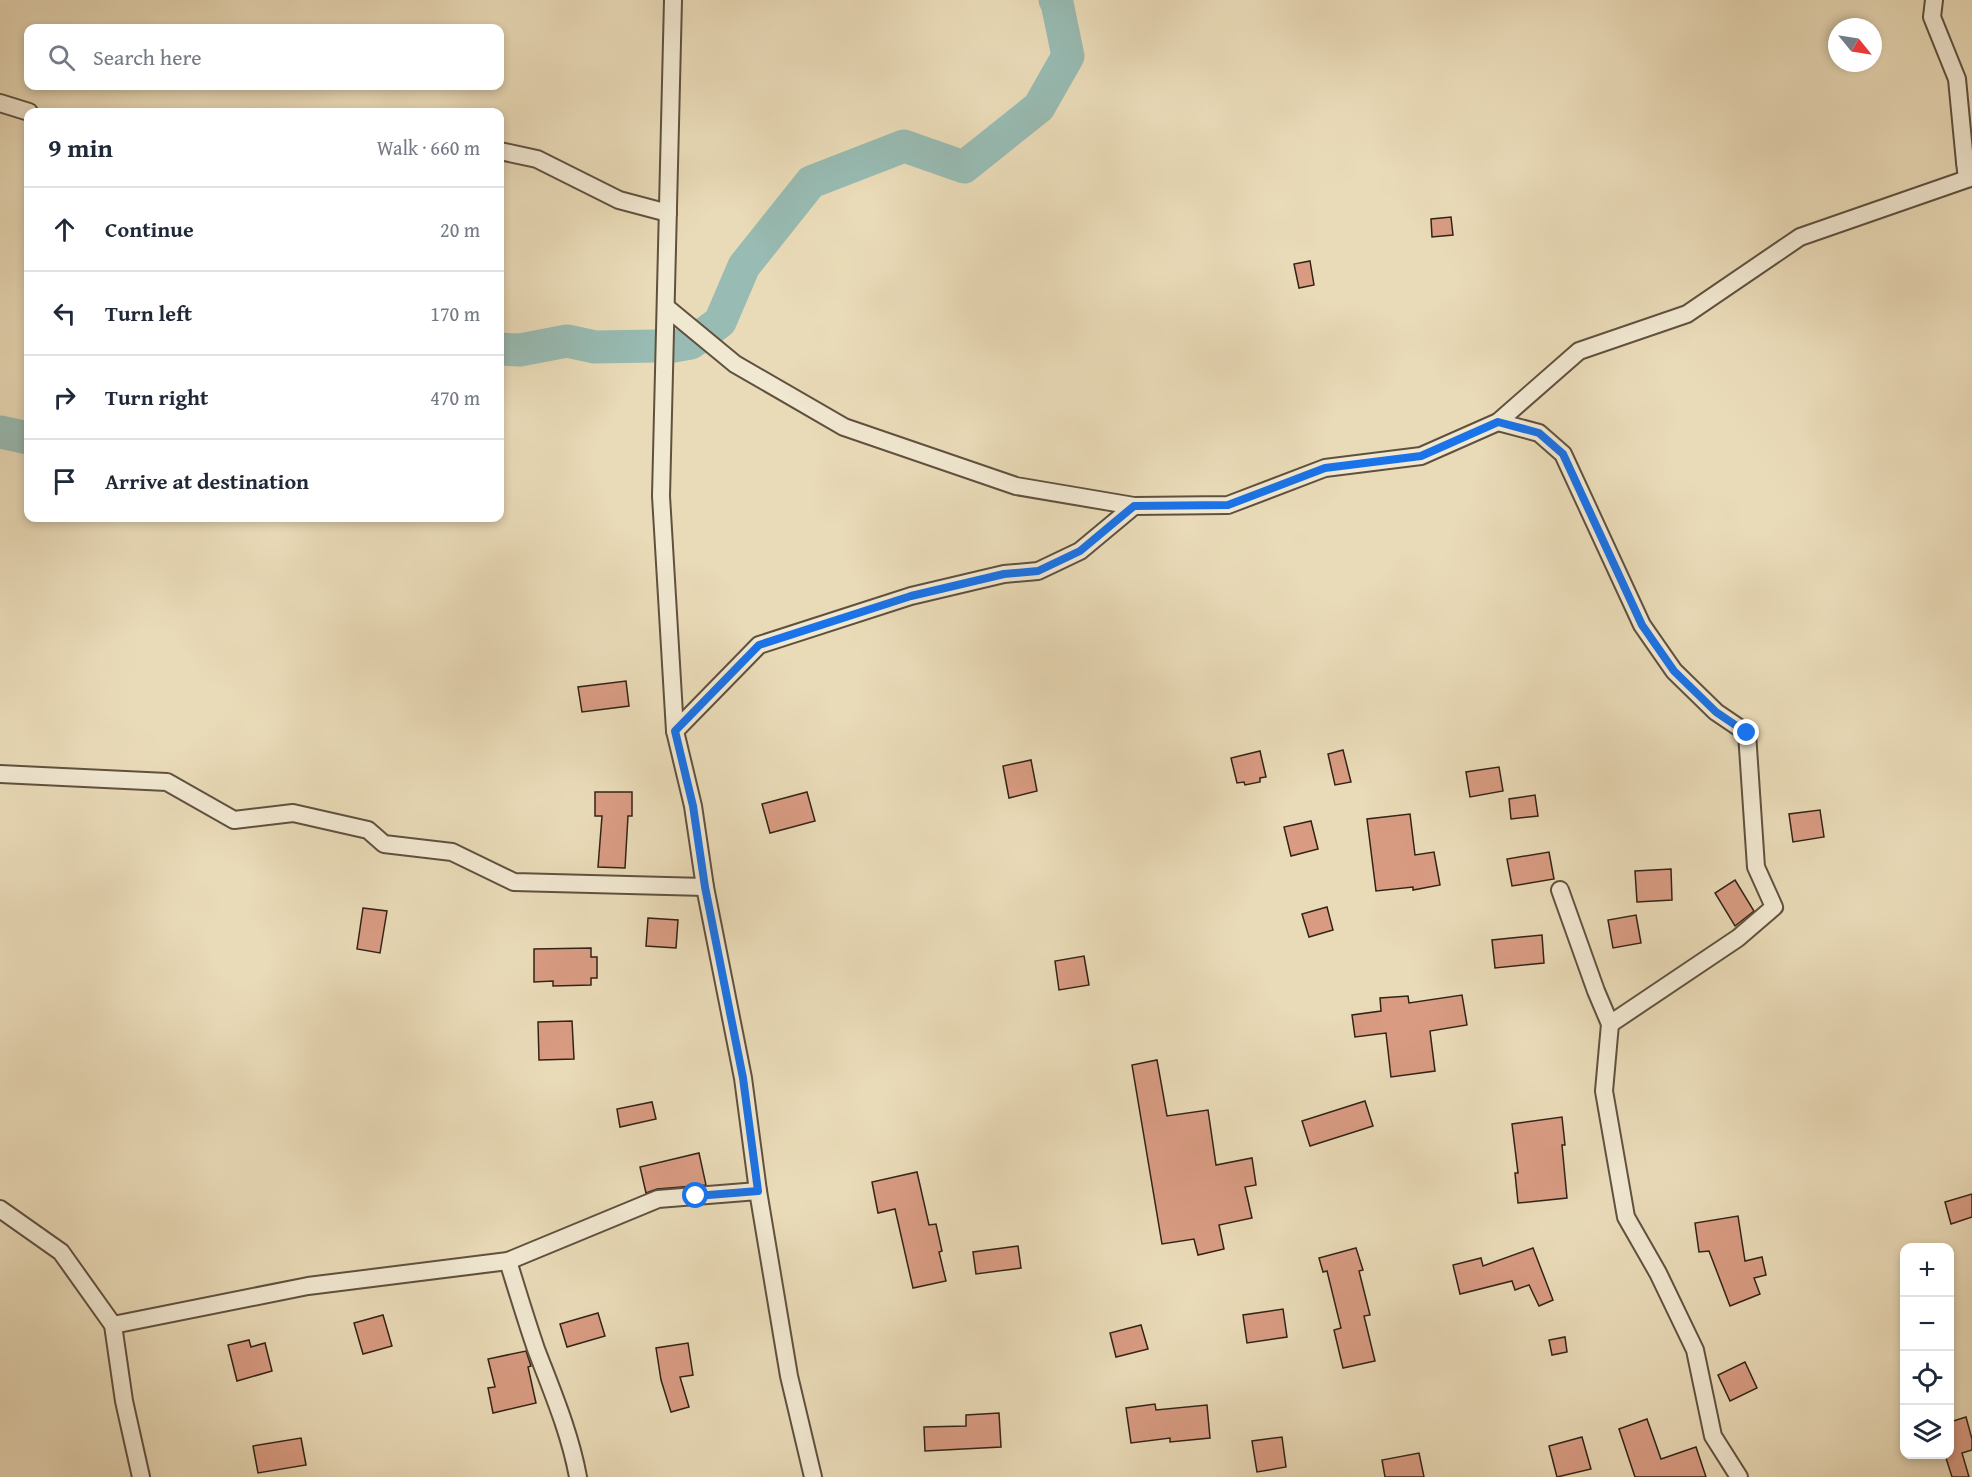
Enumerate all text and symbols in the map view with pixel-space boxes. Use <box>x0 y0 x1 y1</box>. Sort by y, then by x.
north arrow <box>1828 18 1882 72</box>
search box <box>24 24 504 90</box>
icon: search <box>45 41 78 74</box>
text: Search here <box>93 41 202 73</box>
text: 9 min <box>48 128 113 167</box>
text: Walk · 660 m <box>377 133 480 162</box>
icon: ahead <box>48 213 81 246</box>
text: Continue <box>105 213 194 245</box>
text: 20 m <box>440 215 480 244</box>
icon: left <box>48 297 81 330</box>
text: Turn left <box>105 297 192 329</box>
text: 170 m <box>430 299 480 328</box>
icon: right <box>48 381 81 414</box>
text: Turn right <box>105 381 208 413</box>
text: 470 m <box>430 383 480 412</box>
icon: arrive <box>48 465 81 498</box>
text: Arrive at destination <box>105 465 309 497</box>
route end <box>1733 719 1759 745</box>
route start <box>682 1182 708 1208</box>
map controls <box>1900 1243 1954 1459</box>
button: + <box>1900 1243 1954 1297</box>
button: − <box>1900 1297 1954 1351</box>
button: locate <box>1900 1351 1954 1405</box>
button: layers <box>1900 1405 1954 1459</box>

